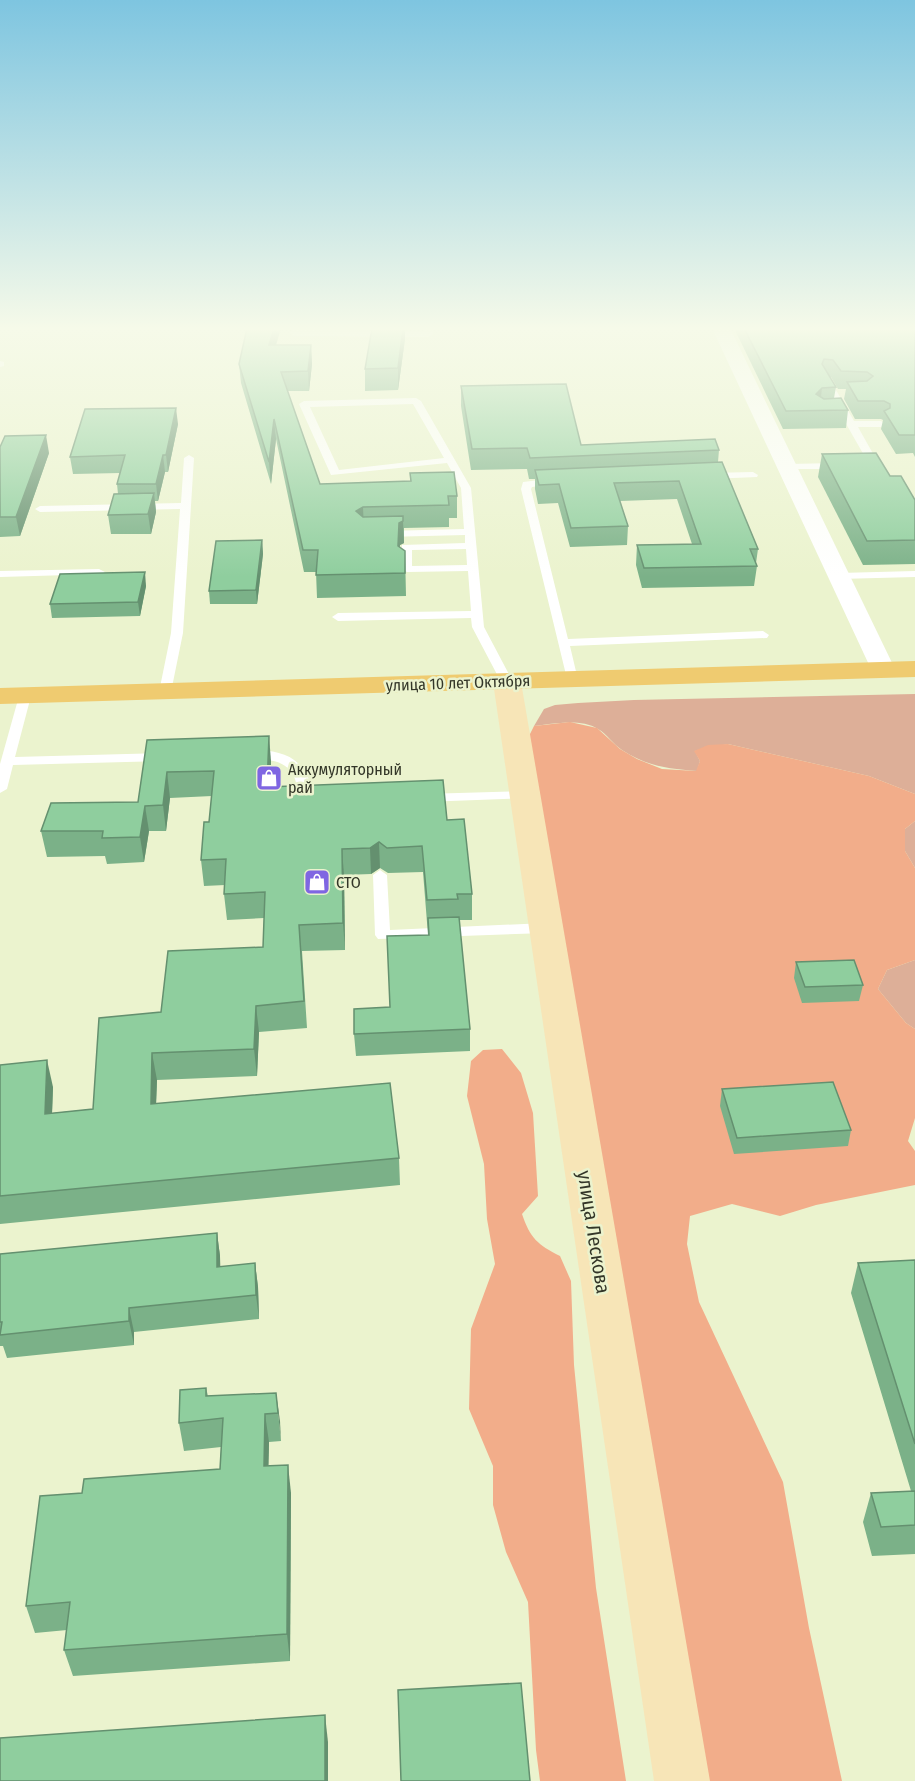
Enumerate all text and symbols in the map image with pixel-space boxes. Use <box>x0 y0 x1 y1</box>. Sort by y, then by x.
street label: улица 10 лет Октября <box>385 671 531 695</box>
place label: Аккумуляторный рай <box>288 760 402 797</box>
shop icon: Аккумуляторный рай <box>254 763 284 793</box>
shop icon: СТО <box>302 867 332 897</box>
place label: СТО <box>336 873 361 892</box>
street label: улица Лескова <box>572 1169 616 1295</box>

